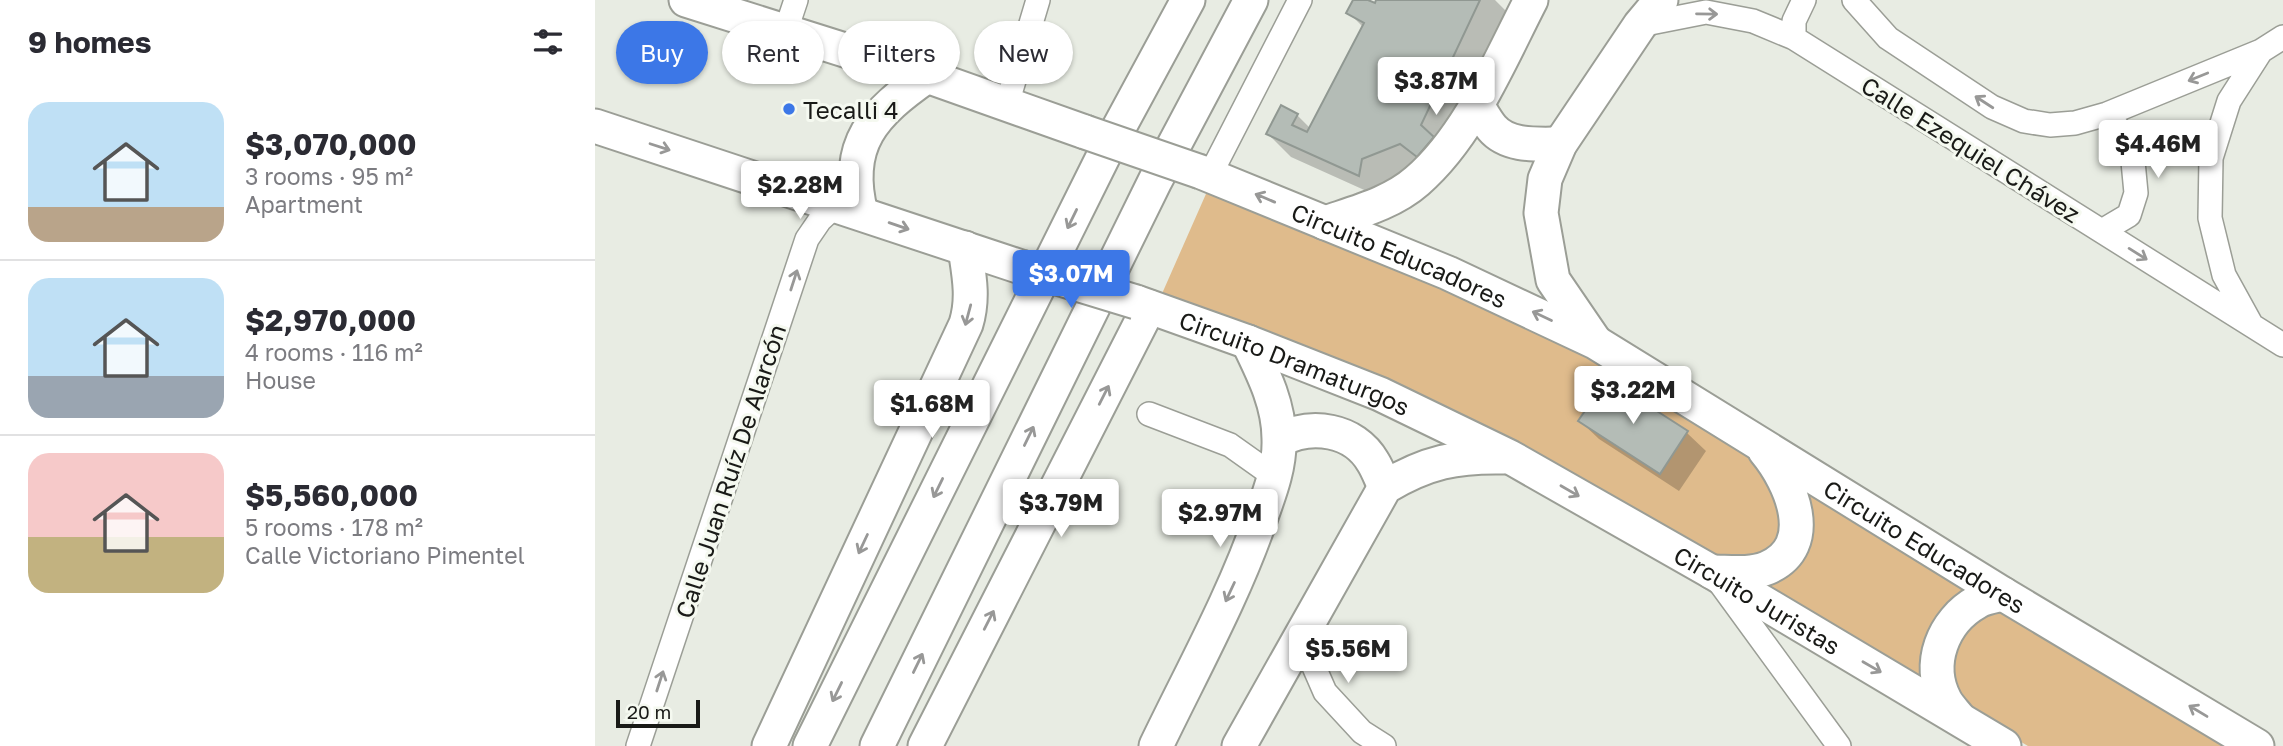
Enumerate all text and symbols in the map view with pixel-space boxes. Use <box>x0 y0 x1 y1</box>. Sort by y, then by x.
one-way arrow <box>1695 8 1718 21</box>
chip: Buy <box>616 21 708 84</box>
chip: Rent <box>722 21 824 84</box>
chip: Filters <box>838 21 960 84</box>
chip: New <box>974 21 1073 84</box>
icon: filters <box>529 23 567 61</box>
text: 9 homes <box>28 24 151 60</box>
pin: $3.87M <box>1379 58 1493 117</box>
text: $3.87M <box>1394 66 1478 94</box>
street label: Calle Ezequiel Chávez <box>1856 70 2086 228</box>
one-way arrow <box>2188 71 2210 84</box>
place label: Tecalli 4 <box>803 95 899 124</box>
one-way arrow <box>1975 95 1995 109</box>
marker: Tecalli 4 <box>781 101 797 117</box>
pin: $4.46M <box>2101 120 2215 180</box>
text: $3,070,000 <box>245 126 416 162</box>
text: $4.46M <box>2115 129 2201 157</box>
icon: home <box>84 130 168 214</box>
one-way arrow <box>648 142 670 154</box>
text: 3 rooms · 95 m² <box>245 162 413 190</box>
pin: $2.28M <box>743 162 857 221</box>
text: $2.28M <box>757 170 843 198</box>
text: Apartment <box>245 190 363 218</box>
one-way arrow <box>1255 190 1277 203</box>
street label: Circuito Educadores <box>1287 196 1512 313</box>
one-way arrow <box>1065 208 1079 228</box>
one-way arrow <box>888 221 910 233</box>
one-way arrow <box>2127 248 2147 262</box>
pin: $3.07M <box>1014 250 1128 310</box>
text: $3.07M <box>1029 259 1113 287</box>
one-way arrow <box>789 269 801 291</box>
text: $2,970,000 <box>245 302 416 338</box>
one-way arrow <box>961 304 974 326</box>
street label: Circuito Dramaturgos <box>1176 304 1415 421</box>
icon: home <box>84 306 168 390</box>
one-way arrow <box>1532 309 1553 323</box>
street label: Calle Juan Ruíz De Alarcón <box>669 321 791 621</box>
text: 4 rooms · 116 m² <box>245 338 423 366</box>
text: House <box>245 366 316 394</box>
pin: $3.22M <box>1576 366 1690 426</box>
text: $3.22M <box>1590 375 1676 403</box>
pin: $1.68M <box>875 380 989 440</box>
one-way arrow <box>1097 385 1111 406</box>
text: $1.68M <box>890 389 974 417</box>
one-way arrow <box>1023 426 1037 447</box>
street label: Circuito Educadores <box>1819 473 2031 619</box>
text: $5,560,000 <box>245 477 418 513</box>
one-way arrow <box>931 477 945 498</box>
pin: $3.79M <box>1004 480 1118 539</box>
icon: home <box>84 481 168 565</box>
one-way arrow <box>1559 484 1579 498</box>
text: $3.79M <box>1019 488 1103 516</box>
pin: $2.97M <box>1163 490 1277 549</box>
text: $2.97M <box>1178 498 1262 526</box>
text: 5 rooms · 178 m² <box>245 513 423 541</box>
one-way arrow <box>856 533 869 554</box>
street label: Circuito Juristas <box>1669 539 1846 660</box>
text: Calle Victoriano Pimentel <box>245 541 525 569</box>
one-way arrow <box>1223 581 1236 602</box>
one-way arrow <box>983 610 997 631</box>
pin: $5.56M <box>1291 626 1405 685</box>
text: $5.56M <box>1305 634 1391 662</box>
one-way arrow <box>912 653 926 674</box>
one-way arrow <box>1861 660 1881 674</box>
one-way arrow <box>655 671 667 693</box>
one-way arrow <box>830 681 844 702</box>
scale bar <box>616 697 700 729</box>
text: 20 m <box>627 700 671 723</box>
one-way arrow <box>2189 704 2209 718</box>

